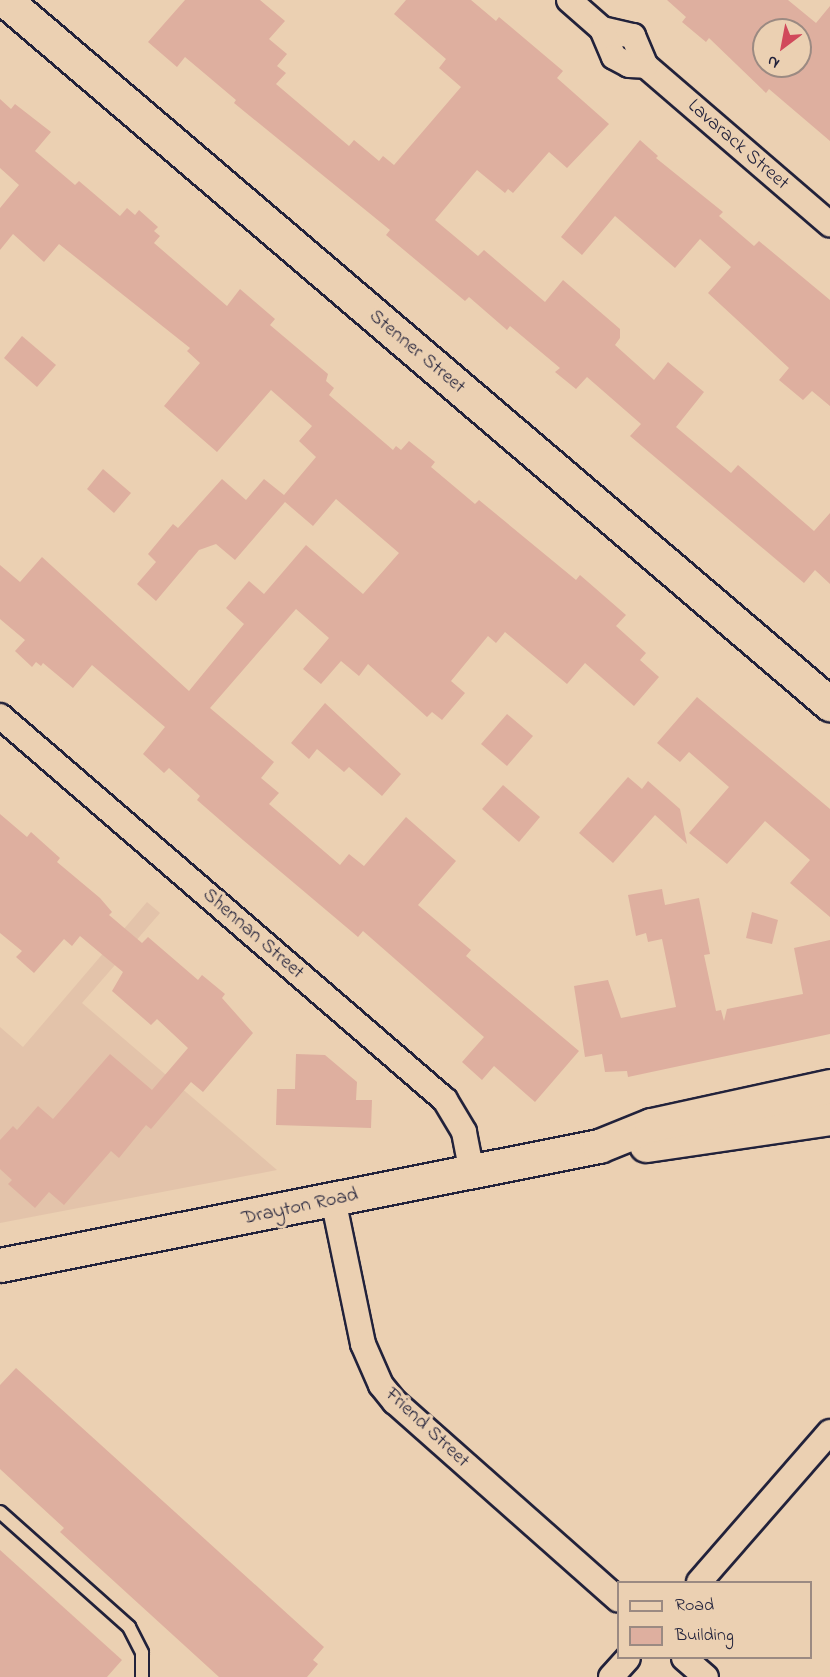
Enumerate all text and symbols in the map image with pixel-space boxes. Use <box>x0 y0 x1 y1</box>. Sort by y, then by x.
north arrow <box>752 18 812 78</box>
text: N <box>763 49 784 75</box>
street label: Lavarack Street <box>682 94 794 196</box>
street label: Stenner Street <box>364 305 470 399</box>
street label: Shennan Street <box>197 883 309 985</box>
street label: Drayton Road <box>240 1183 360 1231</box>
street label: Friend Street <box>380 1383 474 1473</box>
legend <box>617 1581 812 1659</box>
text: Road <box>675 1593 714 1619</box>
text: Building <box>675 1623 734 1649</box>

